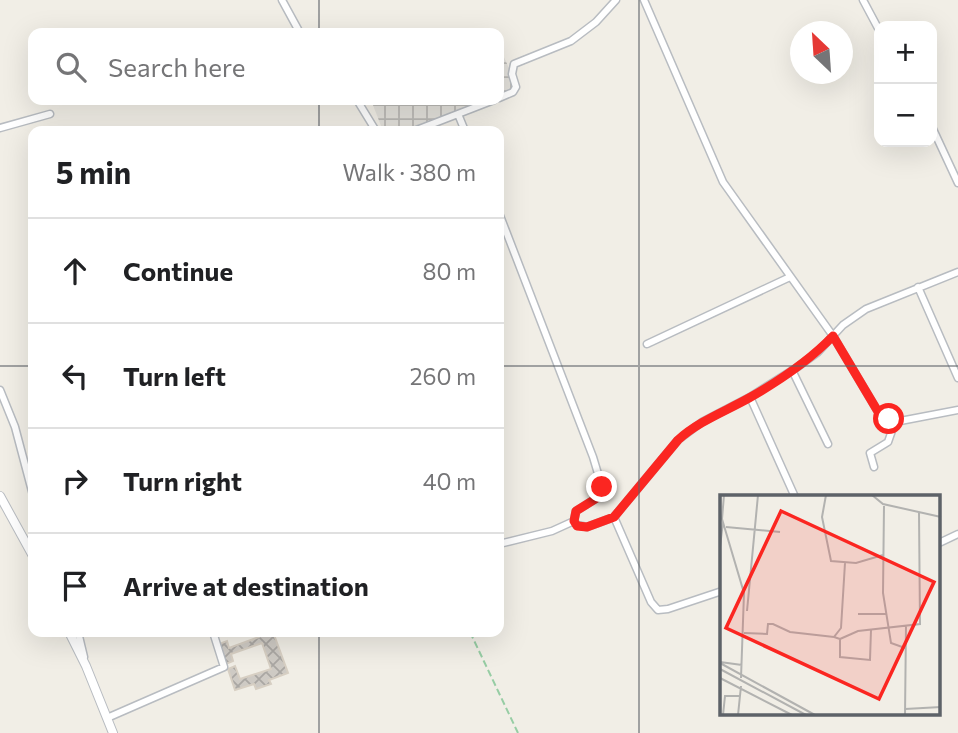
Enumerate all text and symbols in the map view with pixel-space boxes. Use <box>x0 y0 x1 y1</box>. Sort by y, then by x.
north arrow <box>790 21 853 84</box>
map controls <box>874 21 937 147</box>
button: + <box>874 21 937 84</box>
search box <box>28 28 504 105</box>
icon: search <box>52 48 90 86</box>
text: Search here <box>108 51 246 82</box>
button: − <box>874 84 937 147</box>
text: 5 min <box>56 153 131 190</box>
text: Walk · 380 m <box>343 158 476 186</box>
icon: ahead <box>56 252 94 290</box>
text: Continue <box>123 255 233 286</box>
text: 80 m <box>423 257 476 285</box>
icon: left <box>56 357 94 395</box>
text: Turn left <box>123 360 226 391</box>
text: 260 m <box>410 362 476 390</box>
route start <box>873 403 904 434</box>
icon: right <box>56 462 94 500</box>
text: Turn right <box>123 465 242 496</box>
text: 40 m <box>423 467 476 495</box>
route end <box>586 471 617 502</box>
inset map <box>720 495 940 716</box>
icon: arrive <box>56 567 94 605</box>
text: Arrive at destination <box>123 570 369 601</box>

